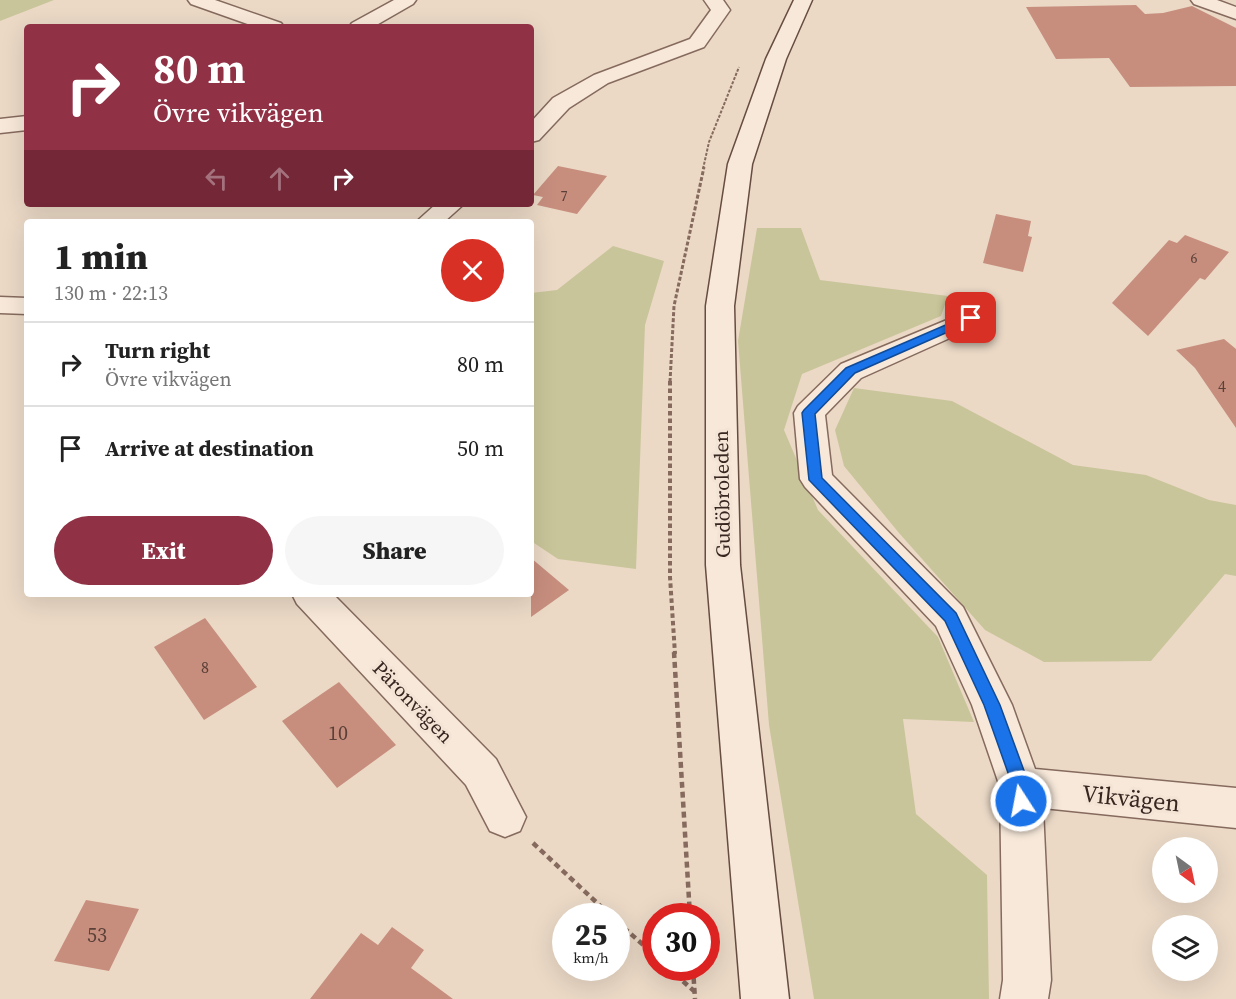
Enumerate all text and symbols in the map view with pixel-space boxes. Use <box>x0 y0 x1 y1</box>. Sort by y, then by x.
text: 80 m <box>153 39 246 97</box>
icon: right <box>54 48 132 126</box>
text: Övre vikvägen <box>153 94 324 131</box>
icon: left <box>200 162 233 195</box>
icon: ahead <box>263 162 296 195</box>
icon: right <box>326 162 359 195</box>
house number: 7 <box>561 186 568 206</box>
text: 1 min <box>54 232 148 281</box>
button: close <box>441 239 504 302</box>
house number: 6 <box>1191 248 1198 268</box>
text: 130 m · 22:13 <box>54 279 168 307</box>
pin <box>945 292 996 343</box>
icon: arrive <box>954 301 987 334</box>
text: Turn right <box>105 335 210 365</box>
icon: right <box>54 348 87 381</box>
text: 80 m <box>457 349 504 379</box>
text: Övre vikvägen <box>105 365 232 393</box>
house number: 4 <box>1218 375 1226 397</box>
street label: Gudöbroleden <box>707 430 737 558</box>
icon: arrive <box>54 432 87 465</box>
text: Arrive at destination <box>105 433 314 463</box>
text: 50 m <box>457 433 504 463</box>
button: Exit <box>54 516 273 585</box>
button: Share <box>285 516 504 585</box>
street label: Päronvägen <box>367 655 459 749</box>
house number: 8 <box>201 656 209 678</box>
house number: 10 <box>328 719 348 747</box>
position arrow <box>989 769 1053 833</box>
street label: Vikvägen <box>1080 776 1182 820</box>
north arrow <box>1152 837 1218 903</box>
map controls <box>1152 837 1218 981</box>
speed limit sign: 30 <box>642 903 720 981</box>
text: 25 <box>575 914 607 955</box>
button: layers <box>1152 915 1218 981</box>
house number: 53 <box>87 921 107 949</box>
text: km/h <box>573 947 609 968</box>

